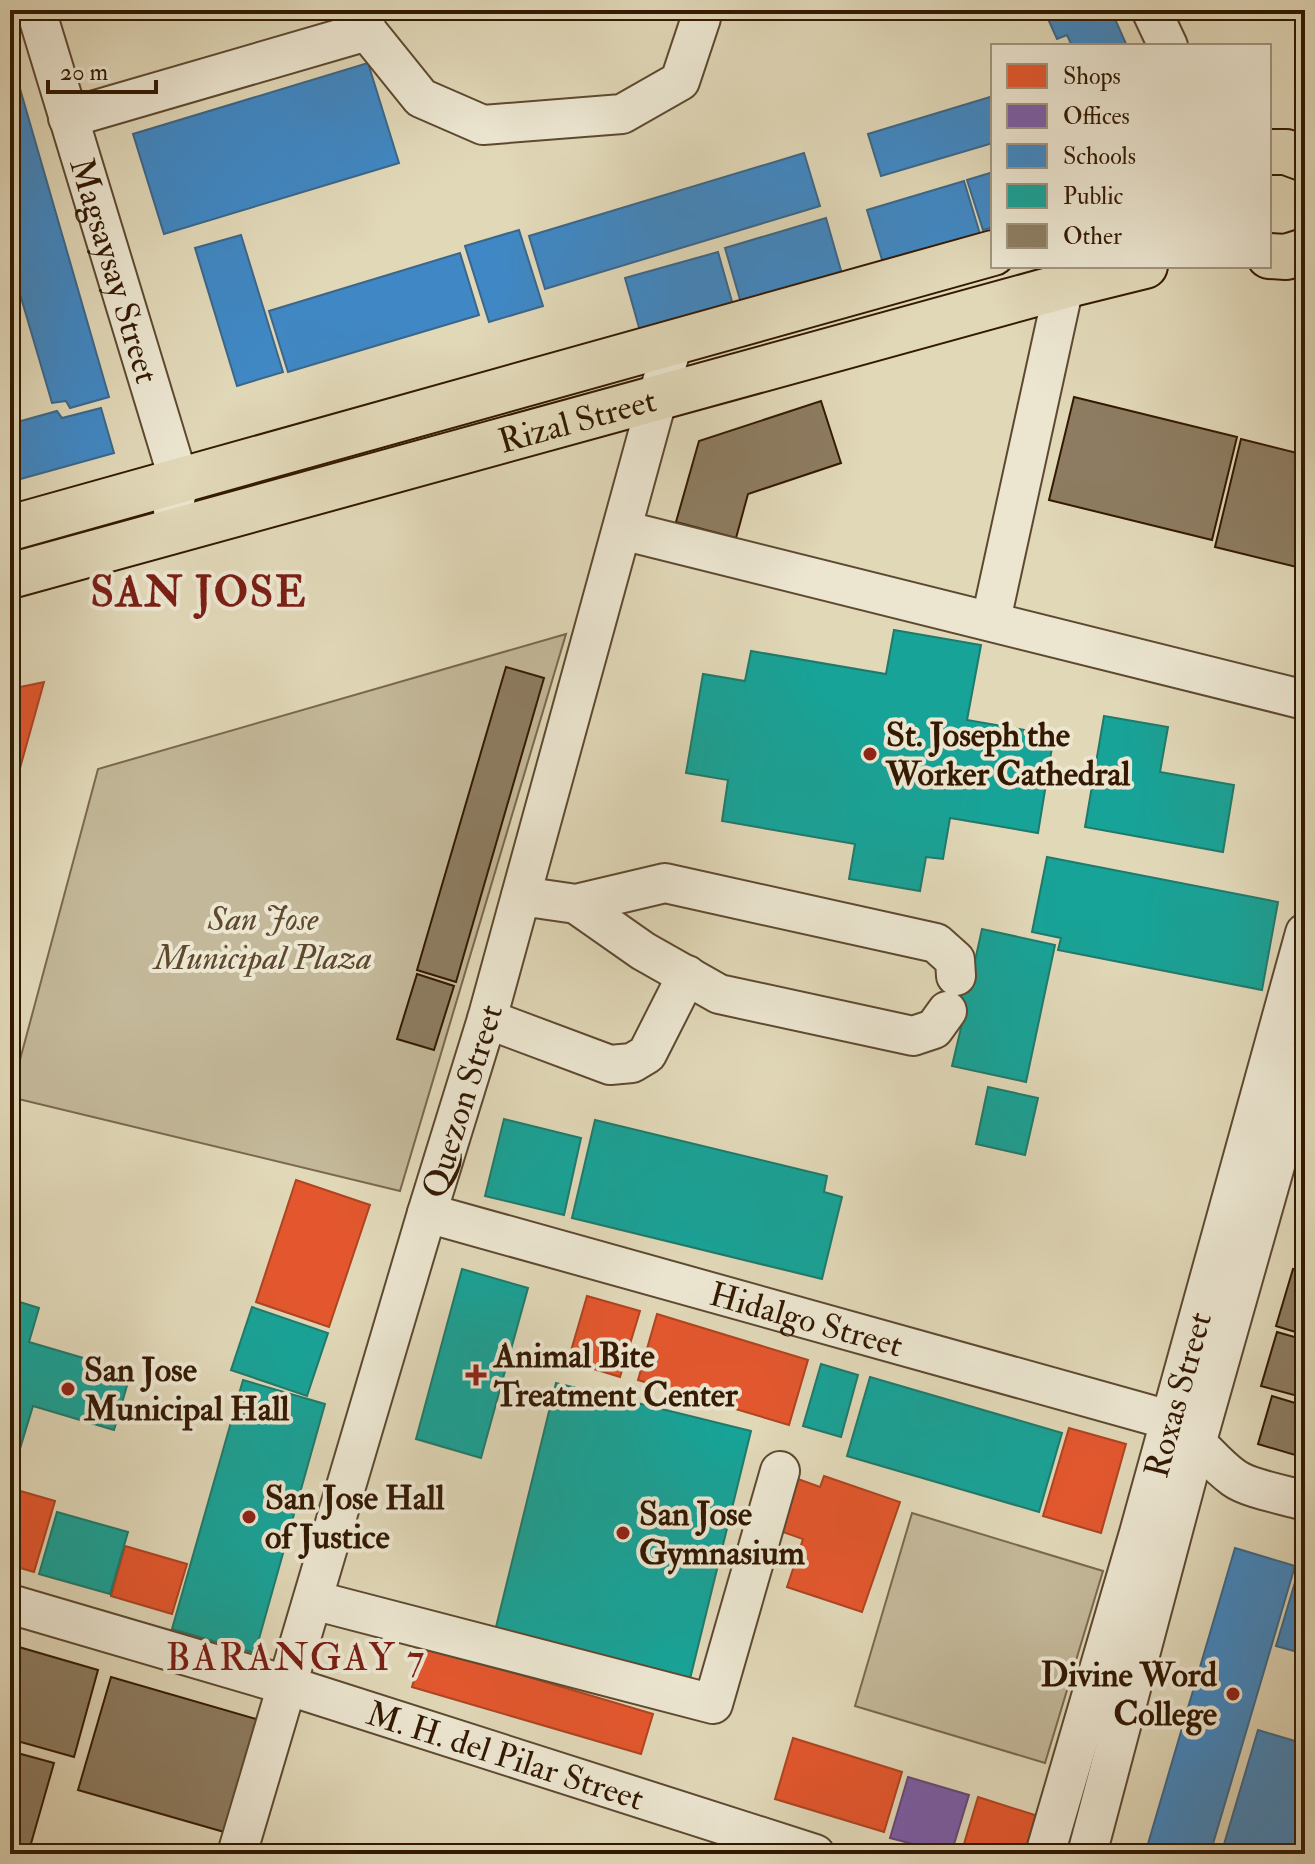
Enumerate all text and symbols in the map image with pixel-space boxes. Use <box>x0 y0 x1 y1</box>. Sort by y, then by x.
scale bar <box>48 44 156 94</box>
legend <box>991 44 1271 268</box>
text: 20 m <box>60 57 109 88</box>
text: Shops <box>1063 61 1121 92</box>
text: Offices <box>1063 101 1130 132</box>
text: Schools <box>1063 141 1136 172</box>
street label: Magsaysay Street <box>59 153 168 388</box>
text: Public <box>1063 181 1123 212</box>
text: Other <box>1063 221 1122 252</box>
street label: Rizal Street <box>494 379 661 464</box>
district label: SAN JOSE <box>91 567 307 619</box>
place label: St. Joseph the Worker Cathedral <box>885 714 1130 796</box>
marker: St. Joseph the Worker Cathedral <box>861 745 879 763</box>
park label: San Jose Municipal Plaza <box>152 898 372 980</box>
street label: Quezon Street <box>413 1000 513 1203</box>
street label: Hidalgo Street <box>705 1273 907 1368</box>
street label: Roxas Street <box>1135 1307 1222 1483</box>
place label: Animal Bite Treatment Center <box>492 1335 739 1417</box>
place label: San Jose Municipal Hall <box>83 1349 290 1431</box>
marker: Animal Bite Treatment Center <box>465 1364 487 1386</box>
marker: San Jose Municipal Hall <box>59 1380 77 1398</box>
place label: San Jose Hall of Justice <box>265 1477 445 1559</box>
place label: San Jose Gymnasium <box>639 1493 806 1575</box>
marker: San Jose Hall of Justice <box>240 1508 258 1526</box>
marker: San Jose Gymnasium <box>614 1524 632 1542</box>
district label: BARANGAY 7 <box>166 1634 426 1682</box>
place label: Divine Word College <box>1041 1654 1218 1736</box>
marker: Divine Word College <box>1224 1685 1242 1703</box>
street label: M. H. del Pilar Street <box>361 1692 649 1821</box>

